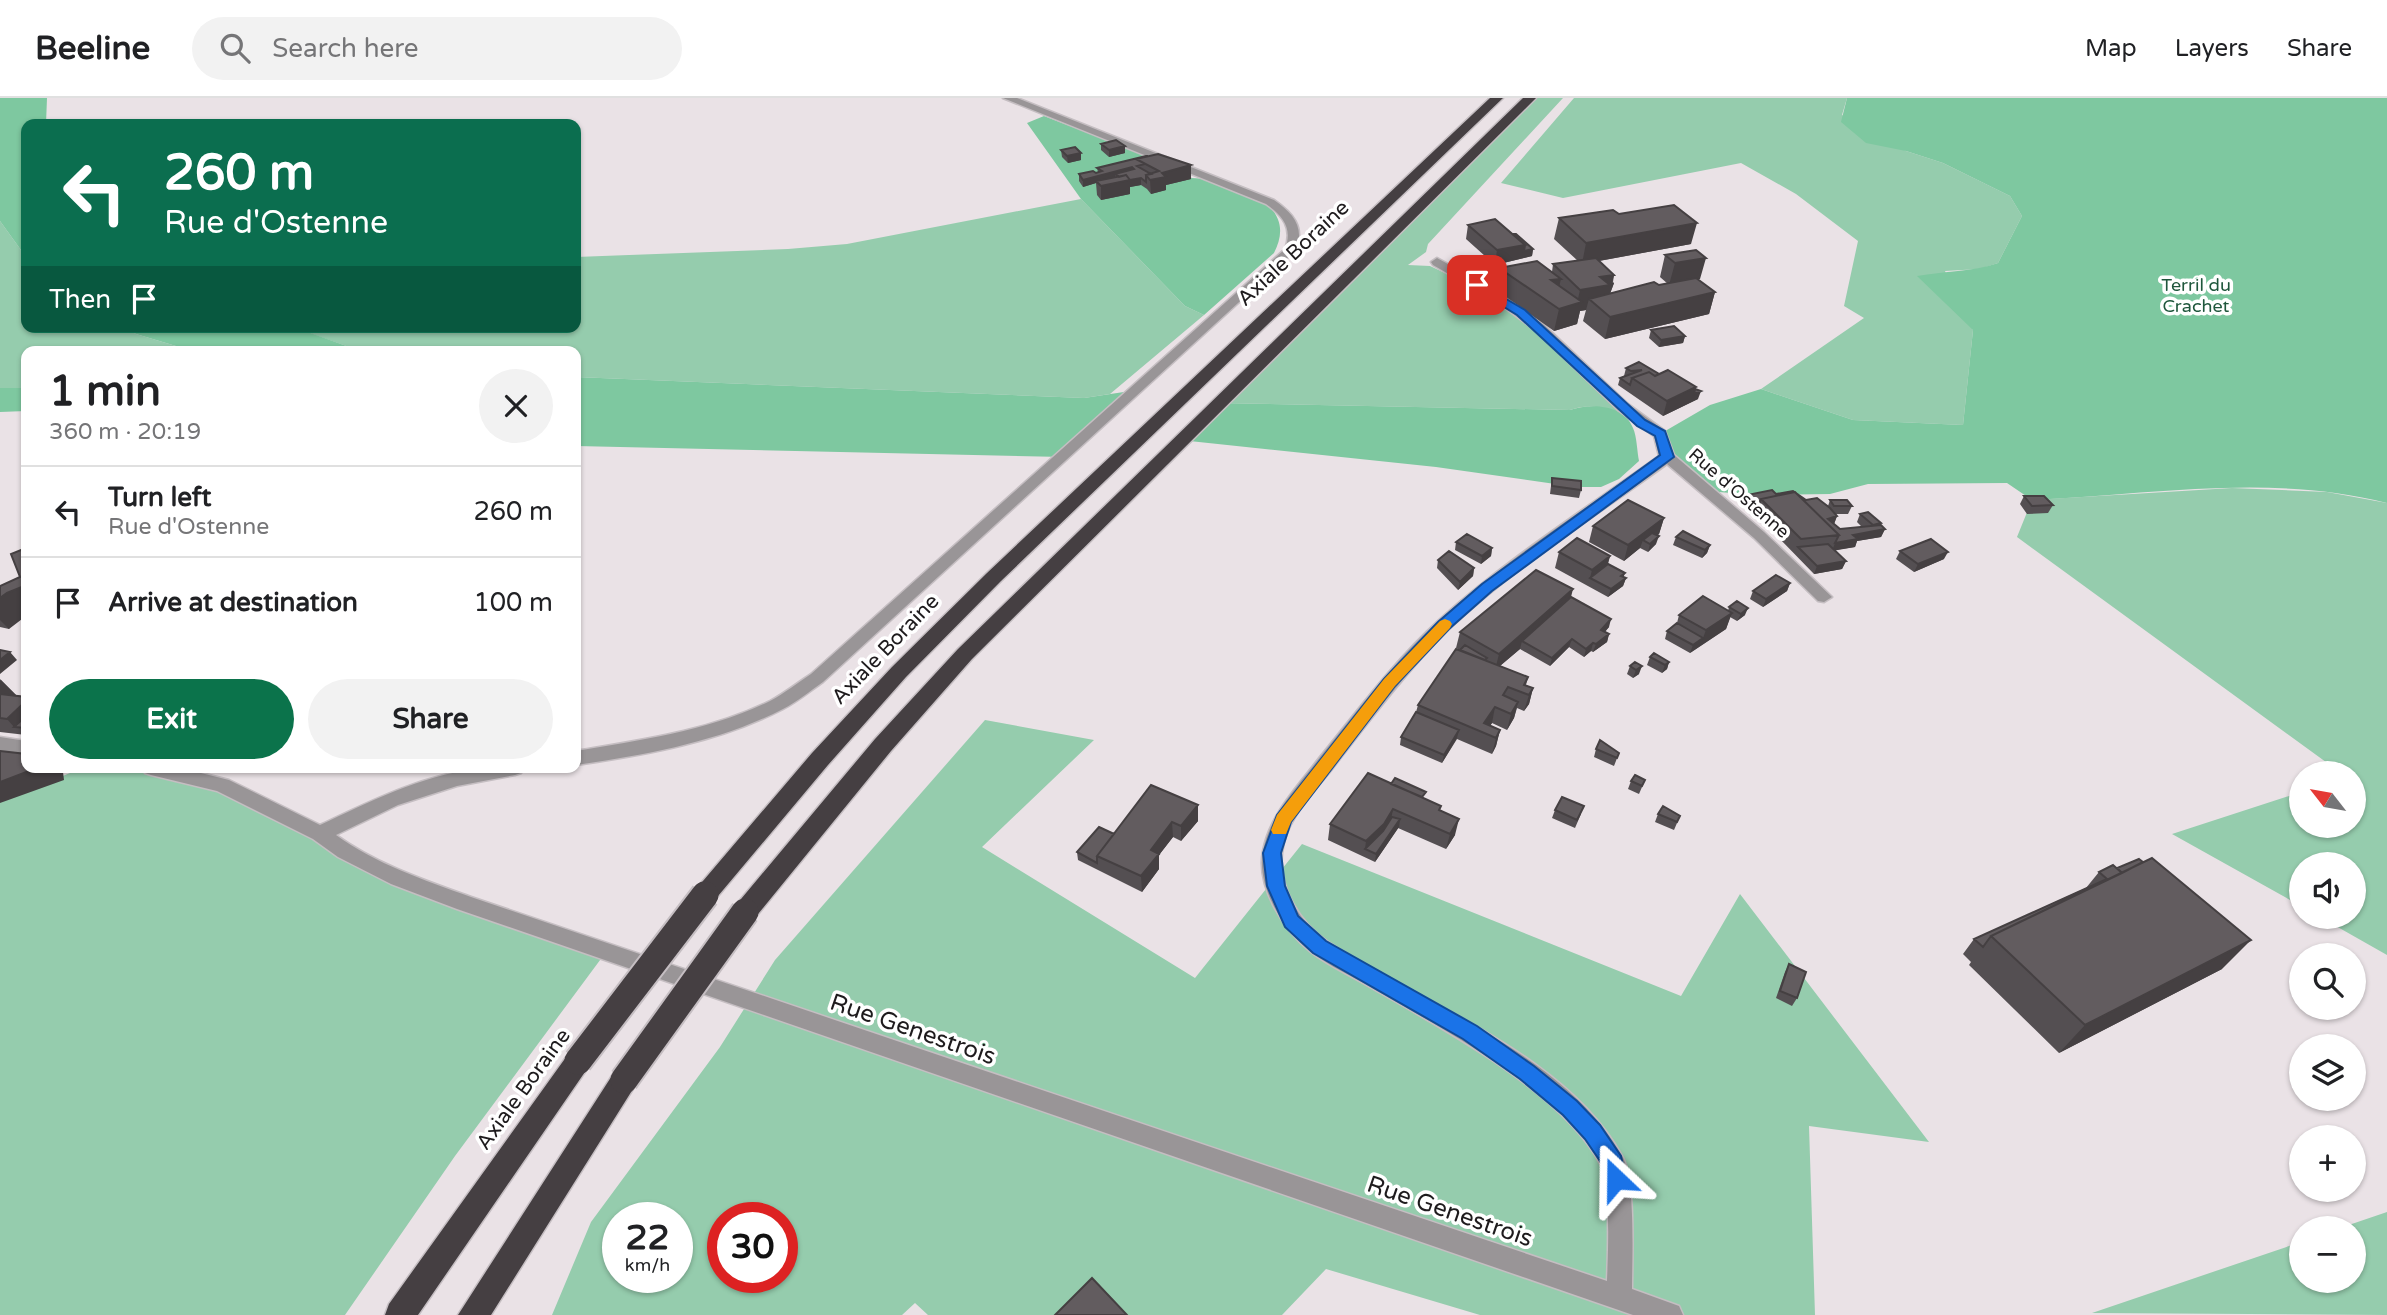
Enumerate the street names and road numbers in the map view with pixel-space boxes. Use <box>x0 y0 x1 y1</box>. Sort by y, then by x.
street label: Axiale Boraine <box>1232 195 1354 311</box>
street label: Rue d'Ostenne <box>1684 443 1794 543</box>
street label: Axiale Boraine <box>826 589 944 710</box>
street label: Rue Genestrois <box>826 988 999 1071</box>
street label: Axiale Boraine <box>471 1024 576 1155</box>
street label: Rue Genestrois <box>1363 1170 1536 1253</box>

